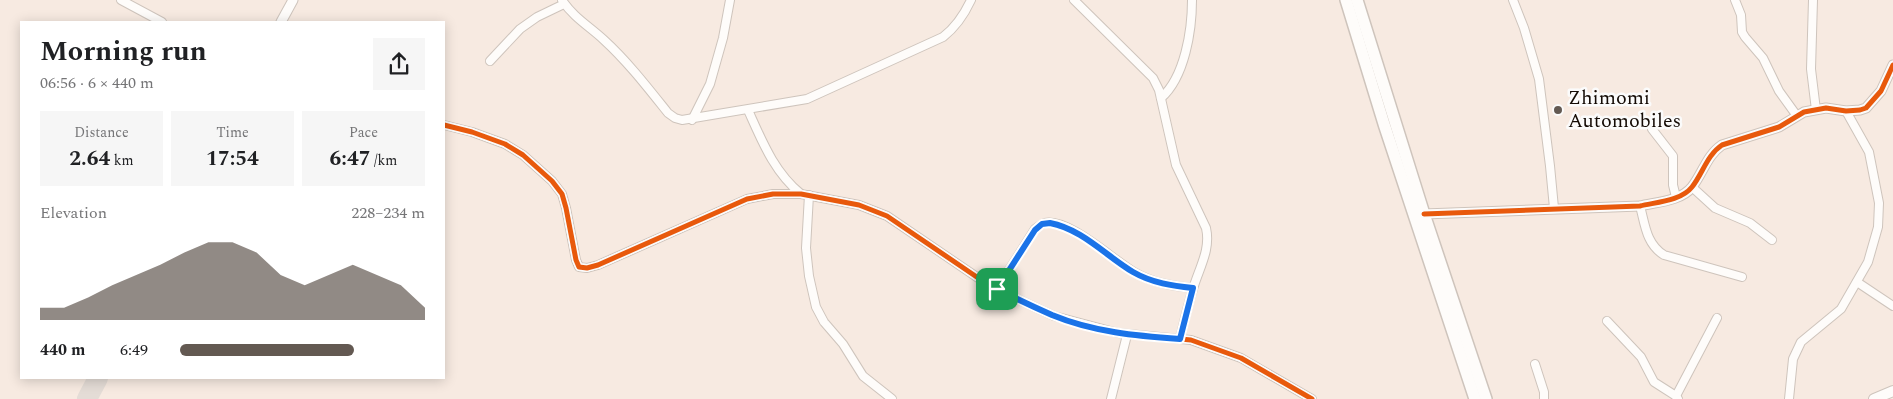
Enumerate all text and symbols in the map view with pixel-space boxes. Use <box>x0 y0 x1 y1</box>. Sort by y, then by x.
text: Morning run <box>40 30 207 73</box>
button: share <box>373 38 425 90</box>
text: 06:56 · 6 × 440 m <box>40 71 154 95</box>
place label: Zhimomi Automobiles <box>1568 83 1681 136</box>
marker: Zhimomi Automobiles <box>1552 104 1564 116</box>
text: Distance <box>74 122 129 143</box>
text: Time <box>216 122 249 143</box>
text: Pace <box>349 122 378 143</box>
text: 2.64 <box>69 143 110 175</box>
text: 17:54 <box>206 143 259 175</box>
text: 6:47 <box>330 143 371 175</box>
text: km <box>110 150 134 171</box>
text: /km <box>371 150 397 171</box>
text: Elevation <box>40 201 107 225</box>
text: 228–234 m <box>351 201 425 225</box>
pin <box>976 268 1018 310</box>
icon: arrive <box>983 275 1011 303</box>
text: 440 m <box>40 338 85 362</box>
text: 6:49 <box>120 338 148 362</box>

